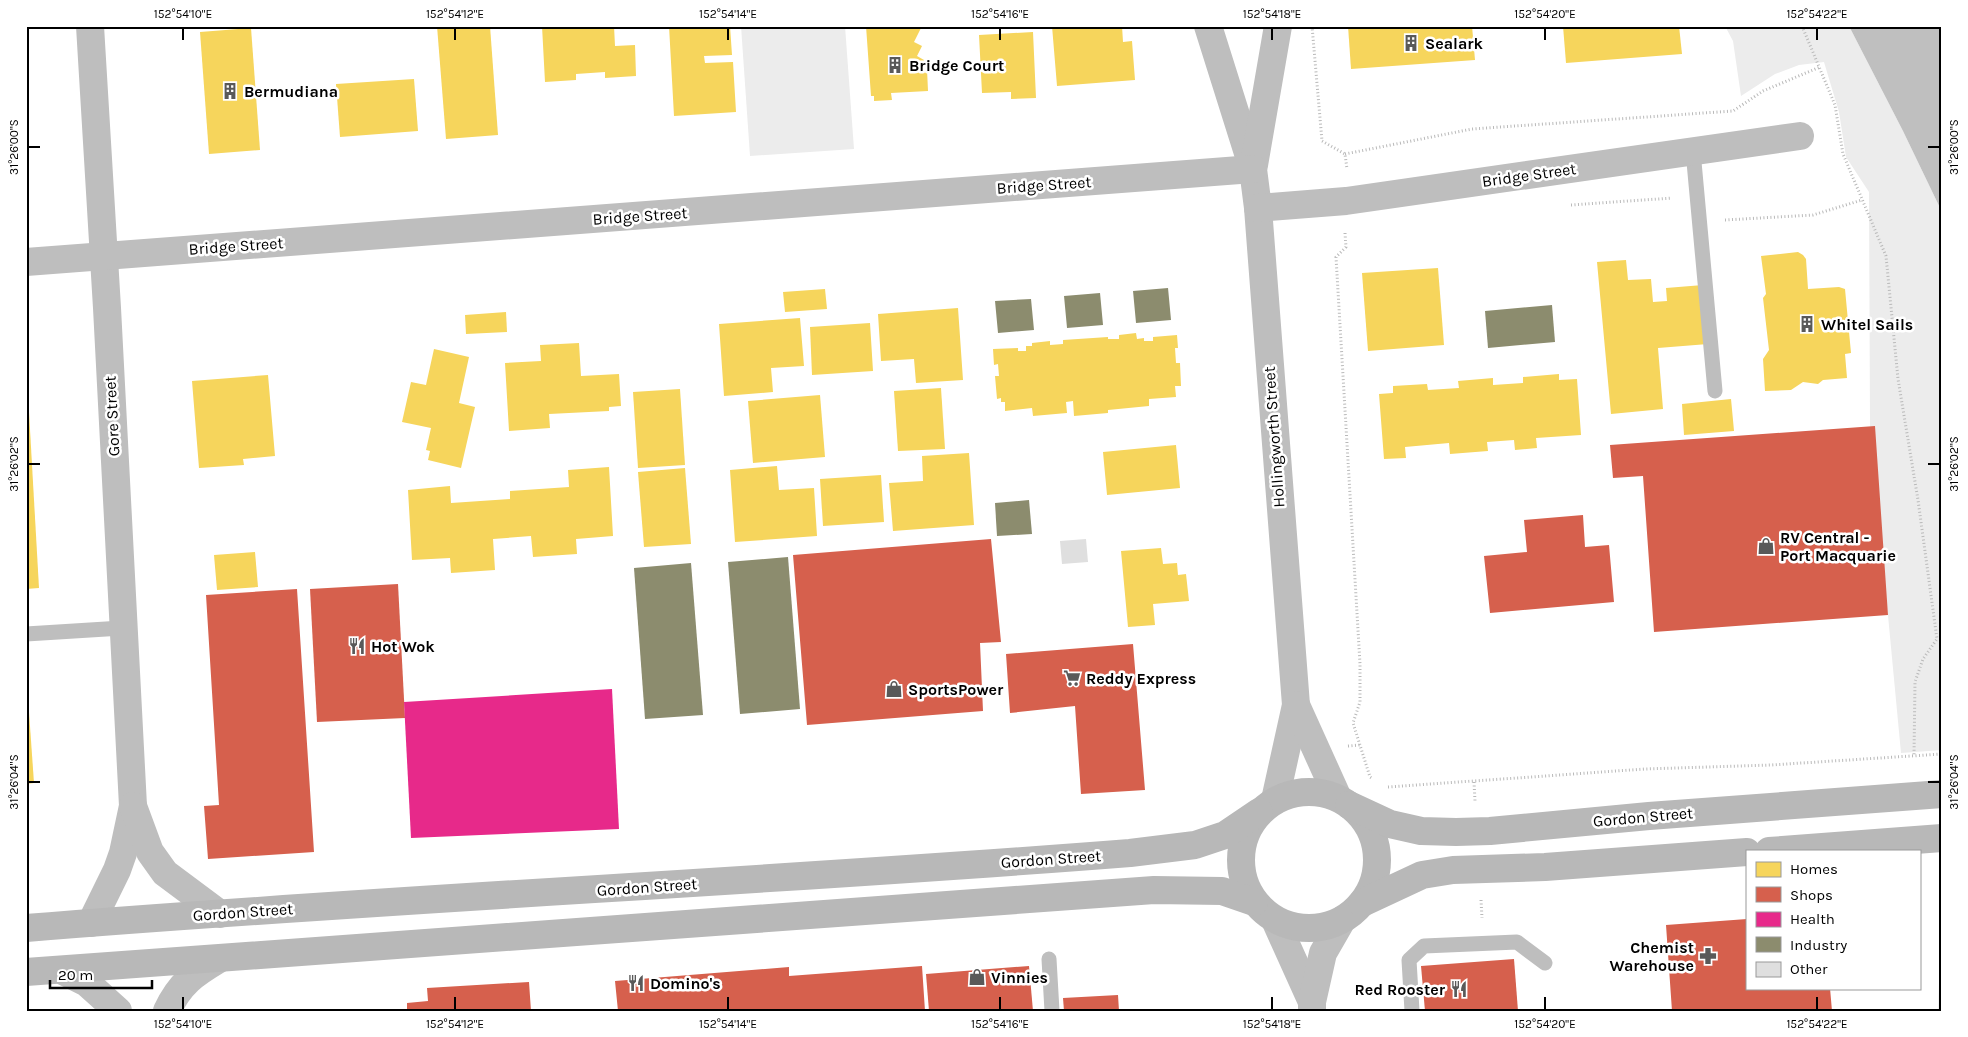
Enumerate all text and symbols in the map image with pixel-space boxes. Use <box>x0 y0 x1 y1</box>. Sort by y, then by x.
text: 152°54'10"E <box>154 7 212 21</box>
text: 152°54'12"E <box>426 7 484 21</box>
text: 152°54'14"E <box>699 7 757 21</box>
text: 152°54'16"E <box>971 7 1029 21</box>
text: 152°54'18"E <box>1243 7 1301 21</box>
text: 152°54'20"E <box>1514 7 1576 21</box>
text: 152°54'22"E <box>1786 7 1848 21</box>
building icon: Sealark <box>1401 33 1421 53</box>
place label: Sealark <box>1425 34 1484 53</box>
building icon: Bridge Court <box>885 55 905 75</box>
place label: Bridge Court <box>909 56 1004 75</box>
building icon: Bermudiana <box>220 81 240 101</box>
place label: Bermudiana <box>244 82 338 101</box>
text: 31°26'00"S <box>7 119 21 175</box>
text: 31°26'00"S <box>1947 119 1961 175</box>
street label: Bridge Street <box>1481 159 1577 191</box>
street label: Bridge Street <box>996 172 1092 198</box>
street label: Bridge Street <box>592 203 688 229</box>
street label: Bridge Street <box>188 233 284 259</box>
building icon: Whitel Sails <box>1797 314 1817 334</box>
place label: Whitel Sails <box>1821 315 1913 334</box>
street label: Hollingworth Street <box>1260 366 1288 508</box>
street label: Gore Street <box>100 375 124 457</box>
text: 31°26'02"S <box>7 436 21 492</box>
text: 31°26'02"S <box>1947 436 1961 492</box>
place label: RV Central - Port Macquarie <box>1780 528 1896 565</box>
shop icon: RV Central - Port Macquarie <box>1756 536 1776 556</box>
restaurant icon: Hot Wok <box>347 636 367 656</box>
place label: Hot Wok <box>371 637 435 656</box>
supermarket icon: Reddy Express <box>1062 668 1082 688</box>
place label: Reddy Express <box>1086 669 1196 688</box>
shop icon: SportsPower <box>884 679 904 699</box>
place label: SportsPower <box>908 680 1004 699</box>
text: 31°26'04"S <box>7 754 21 810</box>
text: 31°26'04"S <box>1947 754 1961 810</box>
street label: Gordon Street <box>1592 803 1694 831</box>
street label: Gordon Street <box>1000 846 1102 872</box>
legend <box>1746 850 1920 990</box>
text: Homes <box>1790 860 1838 878</box>
street label: Gordon Street <box>596 874 698 900</box>
text: Shops <box>1790 886 1833 904</box>
street label: Gordon Street <box>192 899 294 925</box>
text: Health <box>1790 910 1835 928</box>
text: Industry <box>1790 936 1847 954</box>
place label: Chemist Warehouse <box>1609 938 1694 975</box>
pharmacy icon: Chemist Warehouse <box>1698 946 1718 966</box>
scale bar <box>50 957 152 989</box>
text: Other <box>1790 960 1828 978</box>
text: 20 m <box>58 966 93 984</box>
shop icon: Vinnies <box>967 967 987 987</box>
place label: Vinnies <box>991 968 1048 987</box>
restaurant icon: Domino's <box>626 973 646 993</box>
place label: Domino's <box>650 974 721 993</box>
restaurant icon: Red Rooster <box>1449 979 1469 999</box>
place label: Red Rooster <box>1354 980 1446 999</box>
text: 152°54'10"E <box>154 1017 212 1031</box>
text: 152°54'12"E <box>426 1017 484 1031</box>
text: 152°54'14"E <box>699 1017 757 1031</box>
text: 152°54'16"E <box>971 1017 1029 1031</box>
text: 152°54'18"E <box>1243 1017 1301 1031</box>
text: 152°54'20"E <box>1514 1017 1576 1031</box>
text: 152°54'22"E <box>1786 1017 1848 1031</box>

